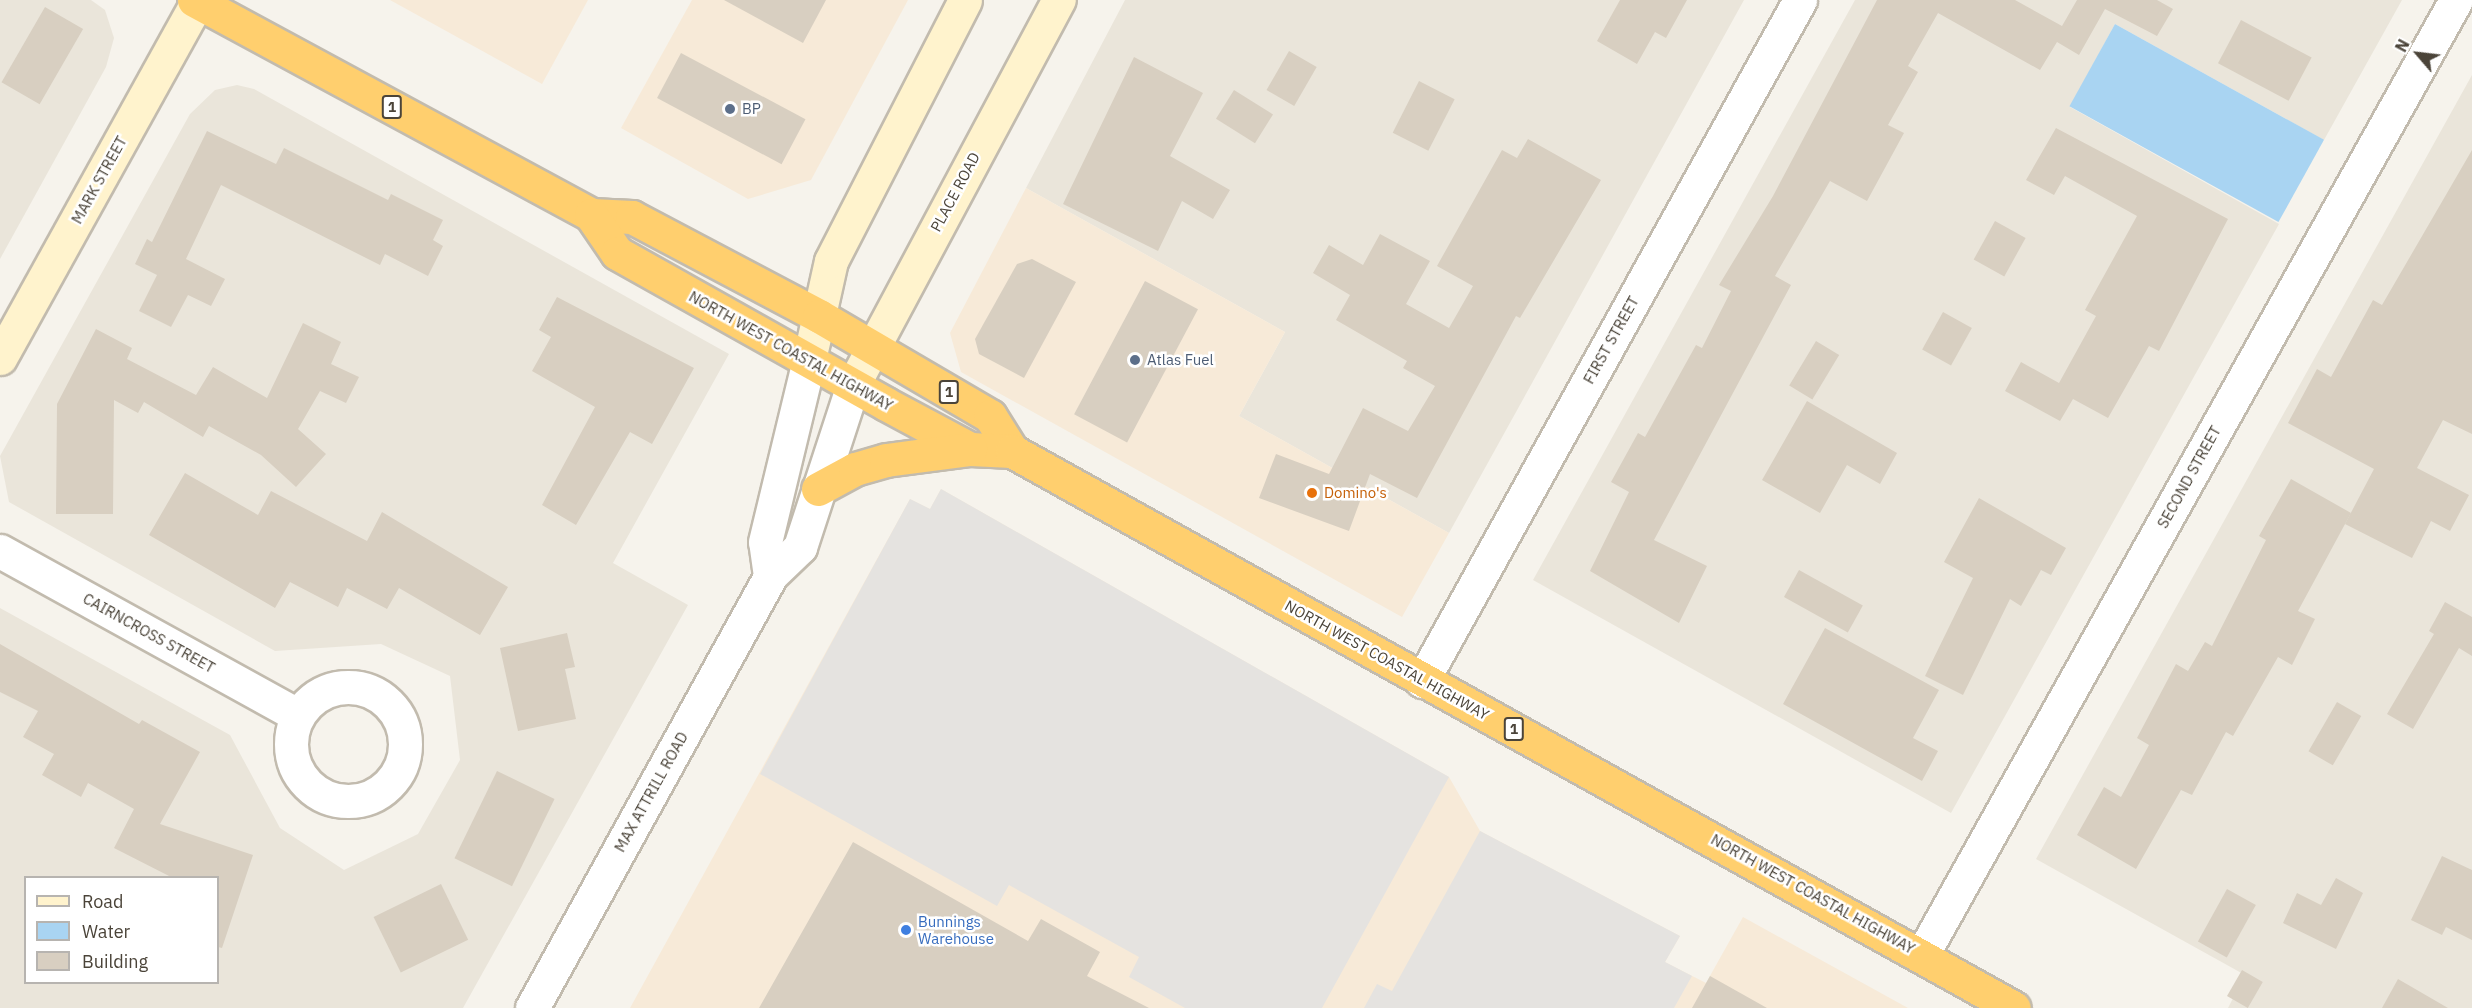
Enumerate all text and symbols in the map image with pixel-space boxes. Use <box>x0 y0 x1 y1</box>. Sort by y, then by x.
north arrow <box>2388 24 2448 84</box>
text: N <box>2391 36 2414 55</box>
road number: 1 <box>382 96 402 118</box>
place label: BP <box>742 100 761 118</box>
marker: BP <box>723 102 737 116</box>
street label: MARK STREET <box>68 133 130 227</box>
street label: PLACE ROAD <box>927 149 983 235</box>
street label: NORTH WEST COASTAL HIGHWAY <box>686 287 896 415</box>
street label: FIRST STREET <box>1580 293 1642 387</box>
place label: Atlas Fuel <box>1147 351 1214 369</box>
marker: Atlas Fuel <box>1128 353 1142 367</box>
road number: 1 <box>938 381 960 403</box>
street label: SECOND STREET <box>2153 423 2225 531</box>
place label: Domino's <box>1324 484 1387 502</box>
marker: Domino's <box>1305 486 1319 500</box>
street label: CAIRNCROSS STREET <box>80 589 218 677</box>
street label: NORTH WEST COASTAL HIGHWAY <box>1282 596 1492 724</box>
road number: 1 <box>1504 718 1524 740</box>
street label: MAX ATTRILL ROAD <box>611 729 691 855</box>
street label: NORTH WEST COASTAL HIGHWAY <box>1708 830 1918 958</box>
legend <box>24 876 219 984</box>
text: Road <box>82 890 123 913</box>
place label: Bunnings Warehouse <box>918 912 994 947</box>
text: Water <box>82 920 130 943</box>
marker: Bunnings Warehouse <box>899 923 913 937</box>
text: Building <box>82 950 148 973</box>

